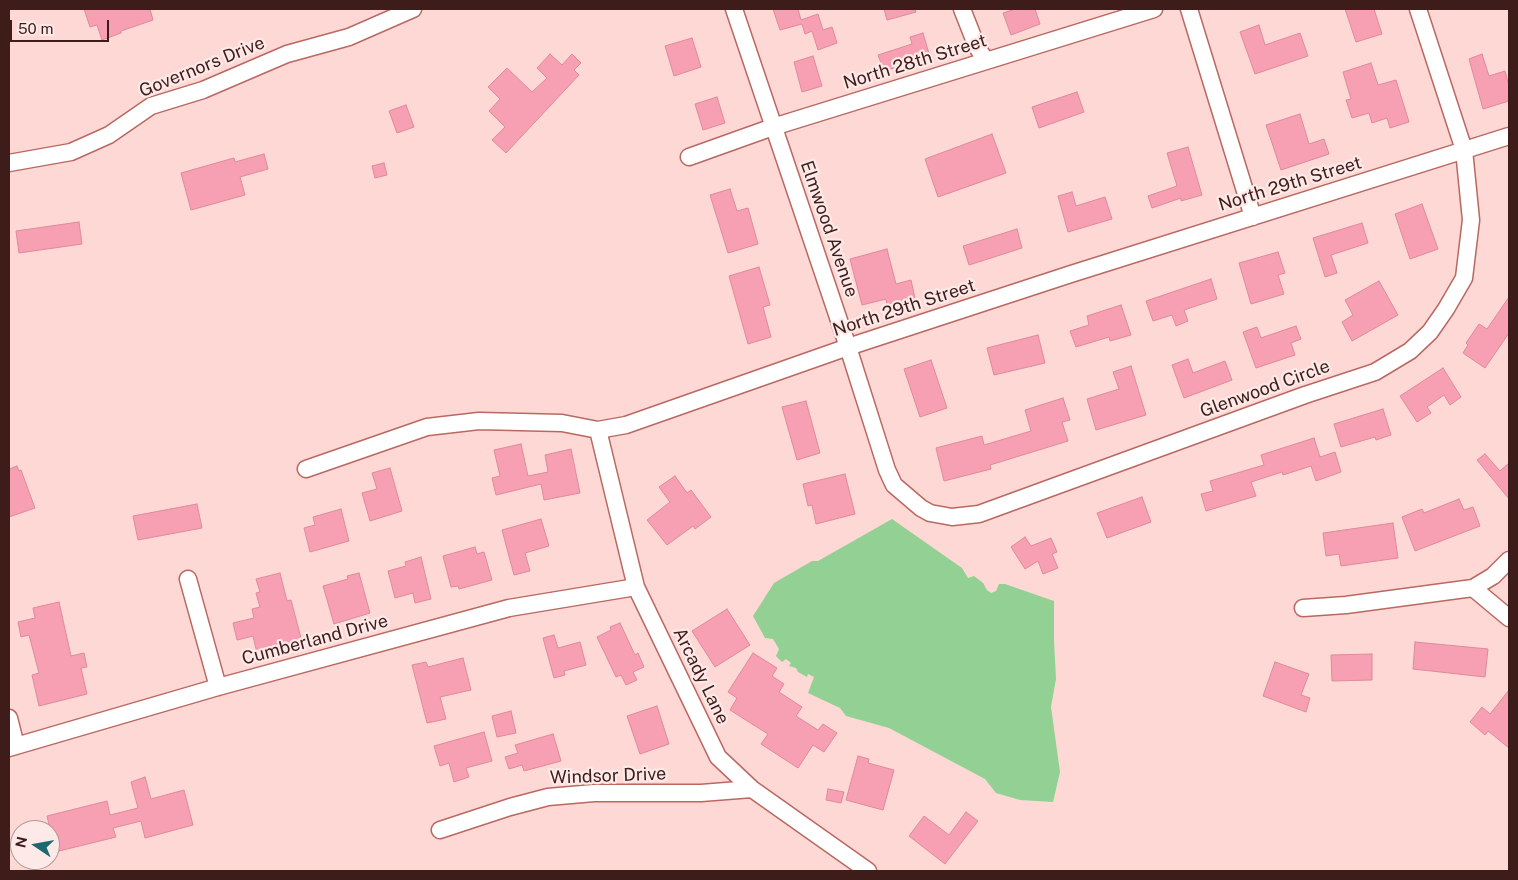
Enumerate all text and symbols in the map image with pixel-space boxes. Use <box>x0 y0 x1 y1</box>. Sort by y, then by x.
scale bar <box>12 10 111 42</box>
text: 50 m <box>18 20 53 37</box>
street label: North 28th Street <box>841 30 989 94</box>
street label: Governors Drive <box>136 32 268 102</box>
street label: North 29th Street <box>1216 152 1364 216</box>
street label: Elmwood Avenue <box>796 158 862 300</box>
street label: North 29th Street <box>830 275 978 341</box>
street label: Glenwood Circle <box>1197 356 1333 422</box>
street label: Cumberland Drive <box>240 610 390 670</box>
street label: Arcady Lane <box>668 624 734 728</box>
street label: Windsor Drive <box>549 763 667 789</box>
north arrow <box>10 820 60 870</box>
text: N <box>12 835 30 849</box>

